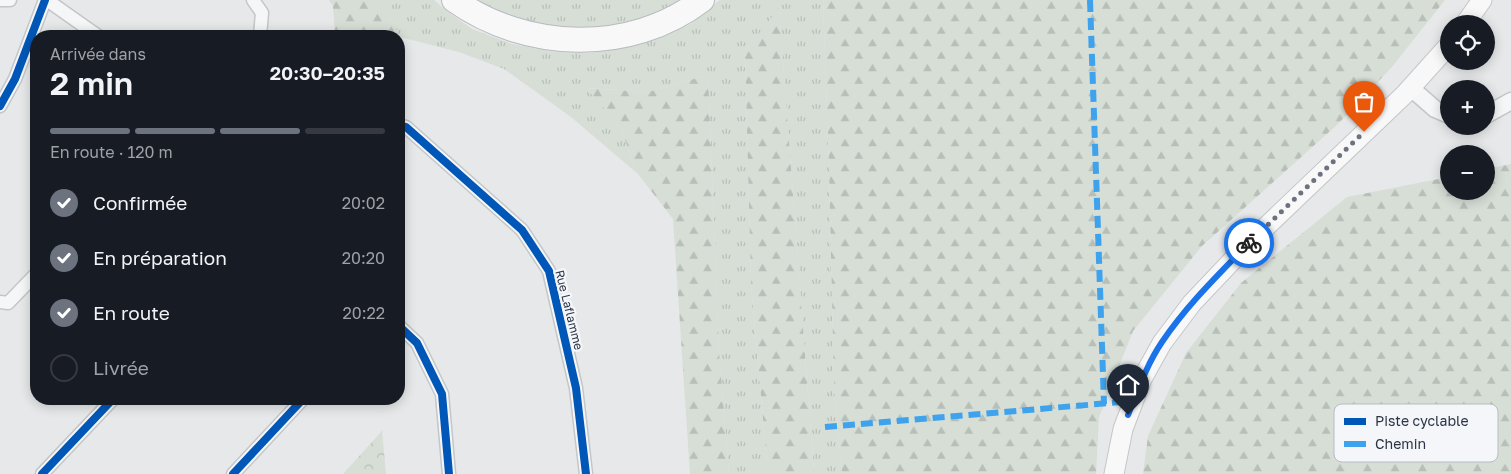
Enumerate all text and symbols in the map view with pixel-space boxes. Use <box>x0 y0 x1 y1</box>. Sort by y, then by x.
map controls <box>1440 15 1495 200</box>
button: locate <box>1440 15 1495 70</box>
text: Arrivée dans <box>50 44 146 64</box>
text: 20:30–20:35 <box>270 61 385 84</box>
text: 2 min <box>50 64 133 102</box>
button: + <box>1440 80 1495 135</box>
pin <box>1343 81 1385 132</box>
icon: bag <box>1350 88 1378 116</box>
text: En route · 120 m <box>50 142 173 162</box>
button: − <box>1440 145 1495 200</box>
icon: check <box>50 189 78 217</box>
text: Confirmée <box>93 191 187 214</box>
text: 20:02 <box>342 193 385 213</box>
courier <box>1224 218 1274 268</box>
icon: bike <box>1235 229 1263 257</box>
icon: check <box>50 244 78 272</box>
text: En préparation <box>93 246 227 269</box>
text: 20:20 <box>342 248 385 268</box>
street label: Rue Laflamme <box>552 268 587 352</box>
icon: check <box>50 299 78 327</box>
text: En route <box>93 301 170 324</box>
text: 20:22 <box>342 303 385 323</box>
text: Livrée <box>93 356 149 379</box>
pin <box>1107 364 1149 415</box>
icon: home <box>1114 371 1142 399</box>
legend <box>1334 404 1498 462</box>
text: Piste cyclable <box>1375 412 1469 429</box>
text: Chemin <box>1375 435 1426 452</box>

